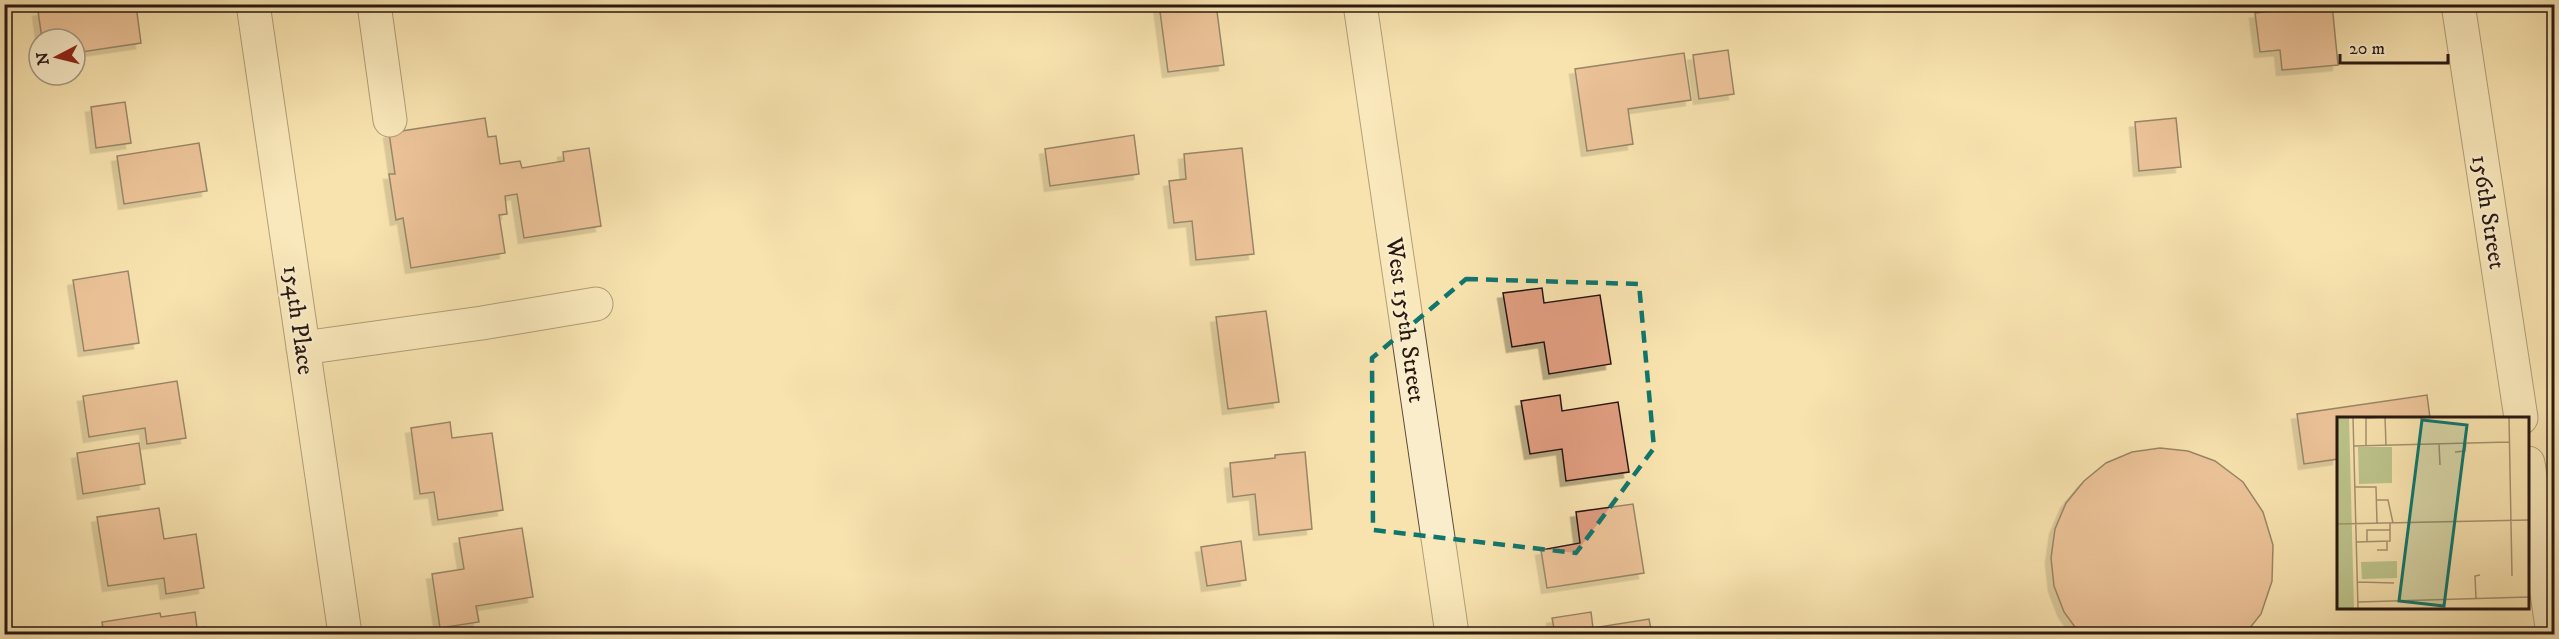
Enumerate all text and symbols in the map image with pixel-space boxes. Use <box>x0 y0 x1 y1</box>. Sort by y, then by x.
north arrow <box>27 27 87 87</box>
scale bar <box>2340 27 2448 65</box>
text: 20 m <box>2349 38 2385 60</box>
text: N <box>32 51 54 66</box>
street label: 156th Street <box>2464 153 2512 272</box>
street label: West 155th Street <box>1378 235 1431 405</box>
street label: 154th Place <box>275 264 321 377</box>
inset map <box>2337 417 2529 609</box>

